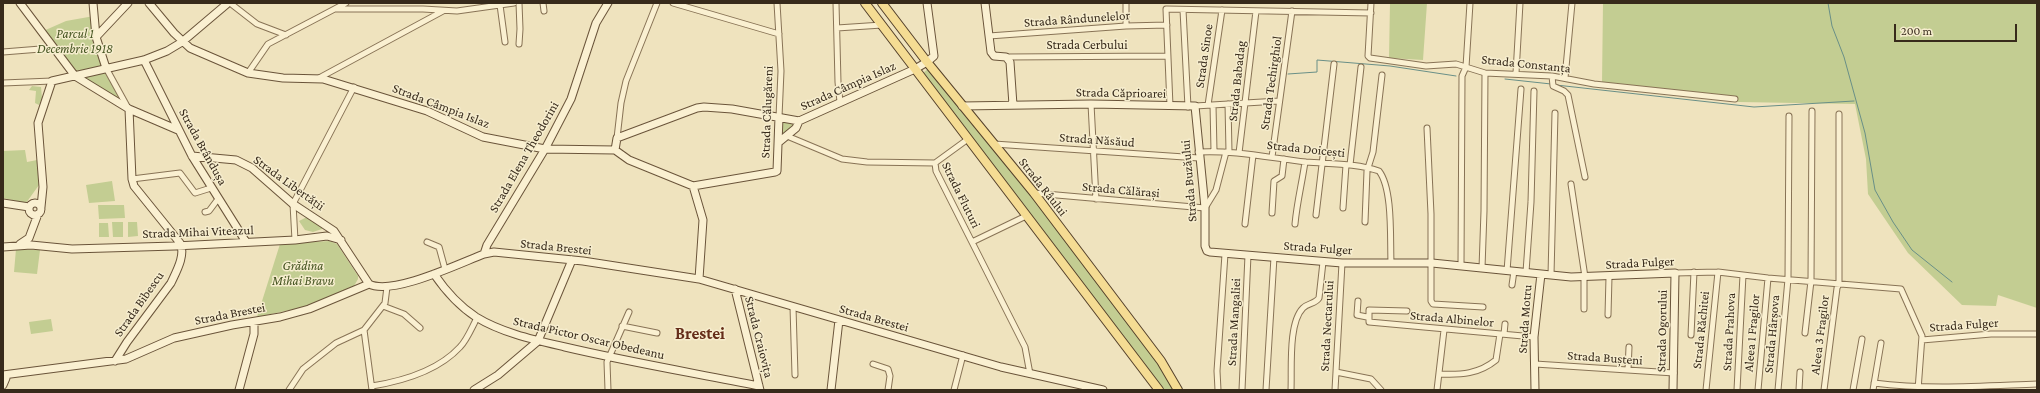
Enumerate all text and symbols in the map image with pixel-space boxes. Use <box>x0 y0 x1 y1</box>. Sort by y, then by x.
street label: Strada Rândunelelor <box>1023 8 1131 30</box>
scale bar <box>1896 16 2019 42</box>
street label: Strada Sinoe <box>1192 23 1216 89</box>
text: 200 m <box>1901 24 1932 38</box>
park label: Parcul 1 Decembrie 1918 <box>37 26 113 57</box>
street label: Strada Techirghiol <box>1257 35 1285 131</box>
street label: Strada Cerbului <box>1046 37 1128 53</box>
street label: Strada Babadag <box>1225 40 1249 122</box>
street label: Strada Constanța <box>1481 52 1571 76</box>
street label: Strada Câmpia Islaz <box>798 58 898 114</box>
street label: Strada Călugăreni <box>758 65 776 159</box>
street label: Strada Câmpia Islaz <box>390 80 492 132</box>
street label: Strada Căprioarei <box>1076 84 1166 102</box>
street label: Strada Elena Theodorini <box>486 99 562 215</box>
street label: Strada Brândușa <box>175 106 231 188</box>
street label: Strada Năsăud <box>1059 130 1135 150</box>
street label: Strada Doicești <box>1266 137 1346 161</box>
street label: Strada Buzăului <box>1178 139 1200 223</box>
street label: Strada Libertății <box>250 152 328 214</box>
street label: Strada Râului <box>1015 155 1071 219</box>
street label: Strada Fluturi <box>938 159 984 231</box>
street label: Strada Călărași <box>1081 179 1161 201</box>
street label: Strada Mihai Viteazul <box>142 222 254 242</box>
street label: Strada Brestei <box>520 235 592 259</box>
street label: Strada Fulger <box>1283 238 1353 258</box>
street label: Strada Fulger <box>1605 253 1675 273</box>
park label: Grădina Mihai Bravu <box>272 258 334 289</box>
street label: Strada Bibescu <box>111 268 167 340</box>
street label: Strada Mangaliei <box>1224 278 1244 366</box>
street label: Strada Nectarului <box>1317 280 1337 372</box>
street label: Strada Motru <box>1515 284 1535 354</box>
street label: Strada Ogorului <box>1653 290 1671 372</box>
street label: Strada Răchitei <box>1689 290 1713 370</box>
street label: Strada Prahova <box>1719 292 1739 372</box>
street label: Aleea 1 Fragilor <box>1741 293 1763 373</box>
street label: Strada Hârșova <box>1761 294 1783 374</box>
street label: Aleea 3 Fragilor <box>1807 294 1833 376</box>
street label: Strada Craiovița <box>741 295 777 379</box>
street label: Strada Brestei <box>193 300 267 328</box>
street label: Strada Brestei <box>837 301 911 335</box>
street label: Strada Albinelor <box>1409 308 1495 330</box>
street label: Strada Pictor Oscar Obedeanu <box>512 313 666 363</box>
street label: Strada Fulger <box>1929 315 1999 335</box>
district label: Brestei <box>675 324 725 344</box>
street label: Strada Bușteni <box>1567 348 1643 368</box>

